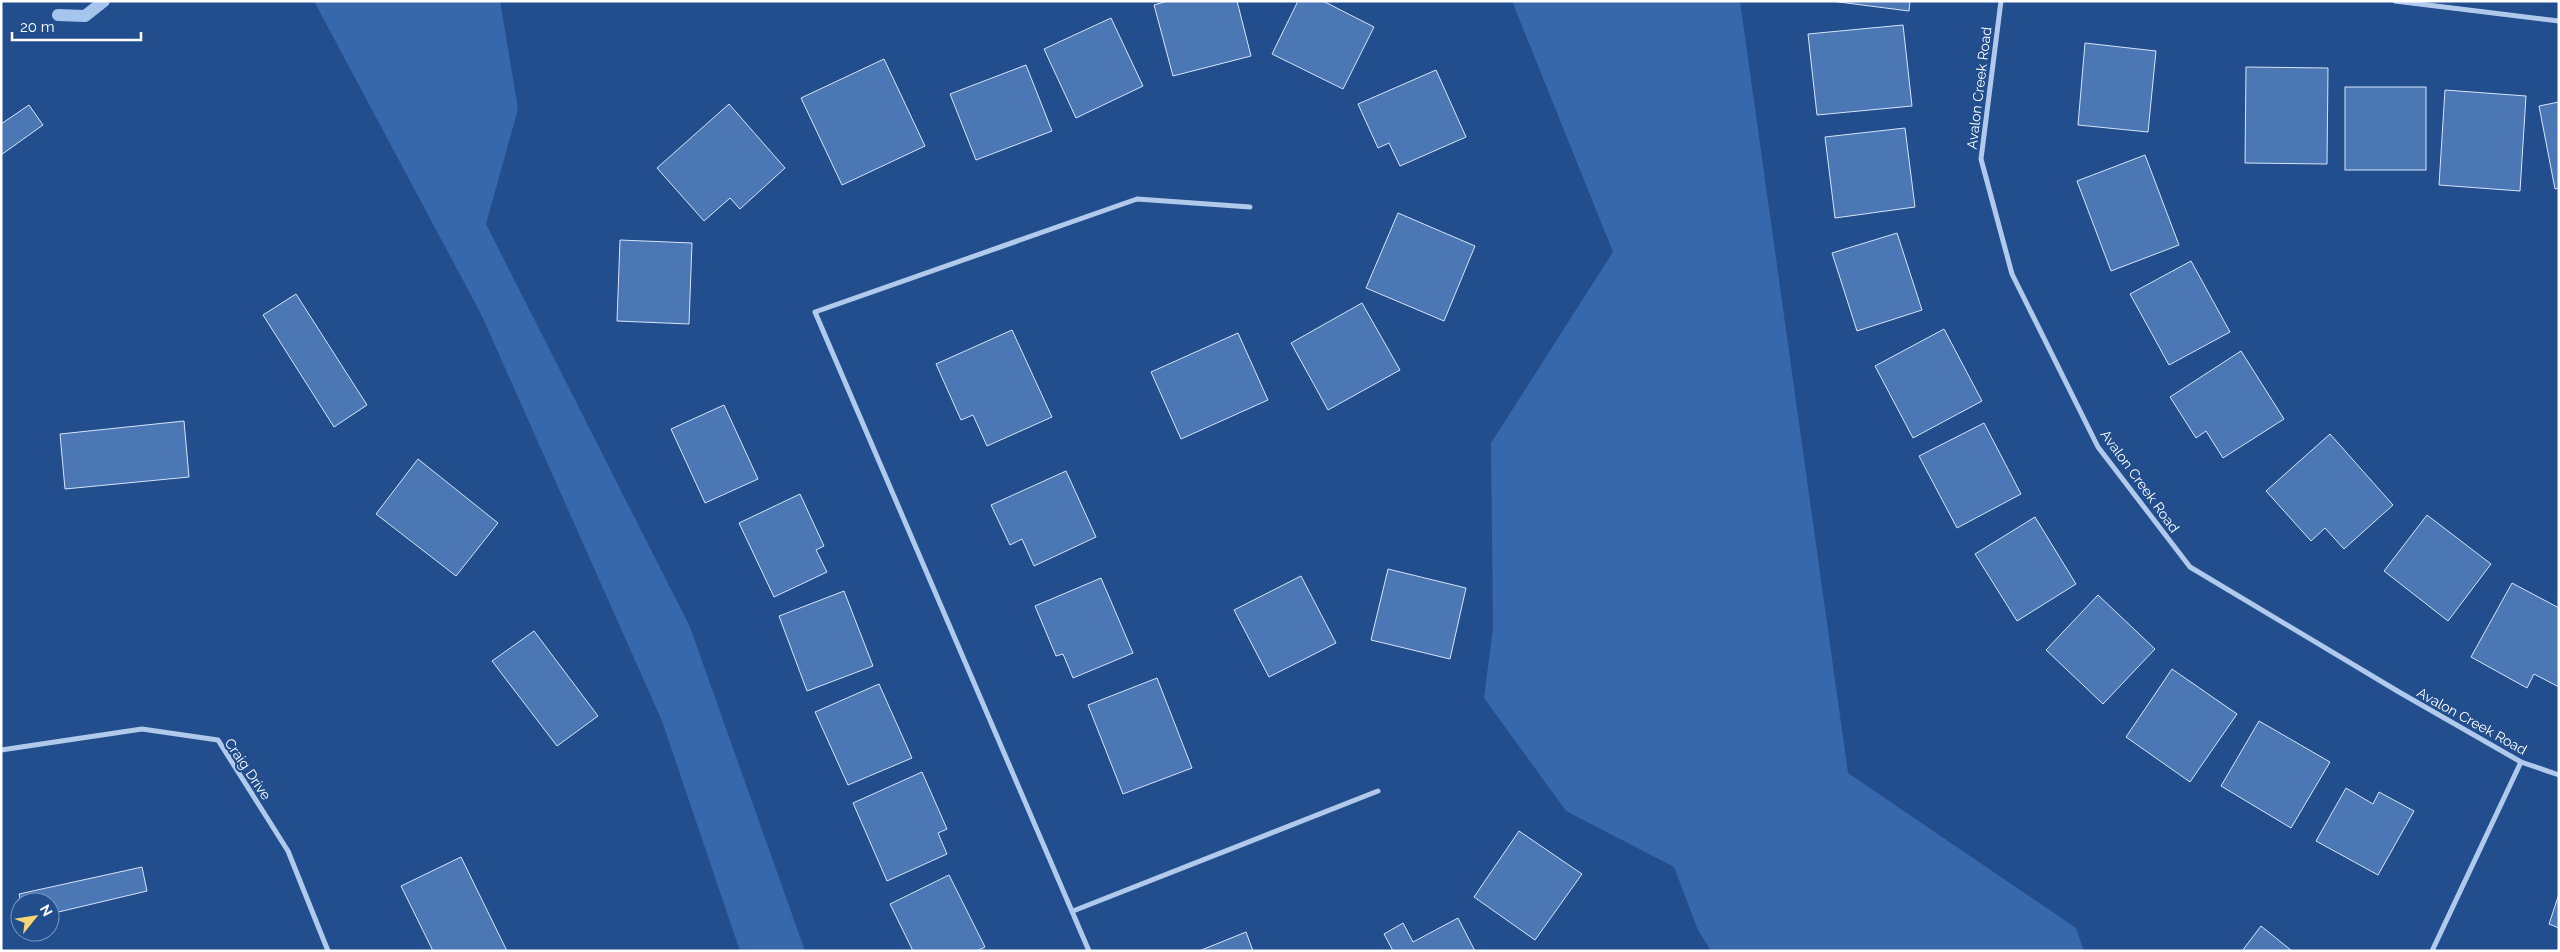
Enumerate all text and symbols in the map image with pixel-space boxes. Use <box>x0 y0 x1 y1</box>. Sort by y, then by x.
scale bar <box>12 10 141 42</box>
text: 20 m <box>20 18 55 36</box>
street label: Avalon Creek Road <box>1964 26 1994 150</box>
street label: Avalon Creek Road <box>2097 427 2183 535</box>
street label: Avalon Creek Road <box>2414 684 2530 758</box>
street label: Craig Drive <box>222 735 274 803</box>
north arrow <box>10 892 60 942</box>
text: N <box>37 902 56 919</box>

